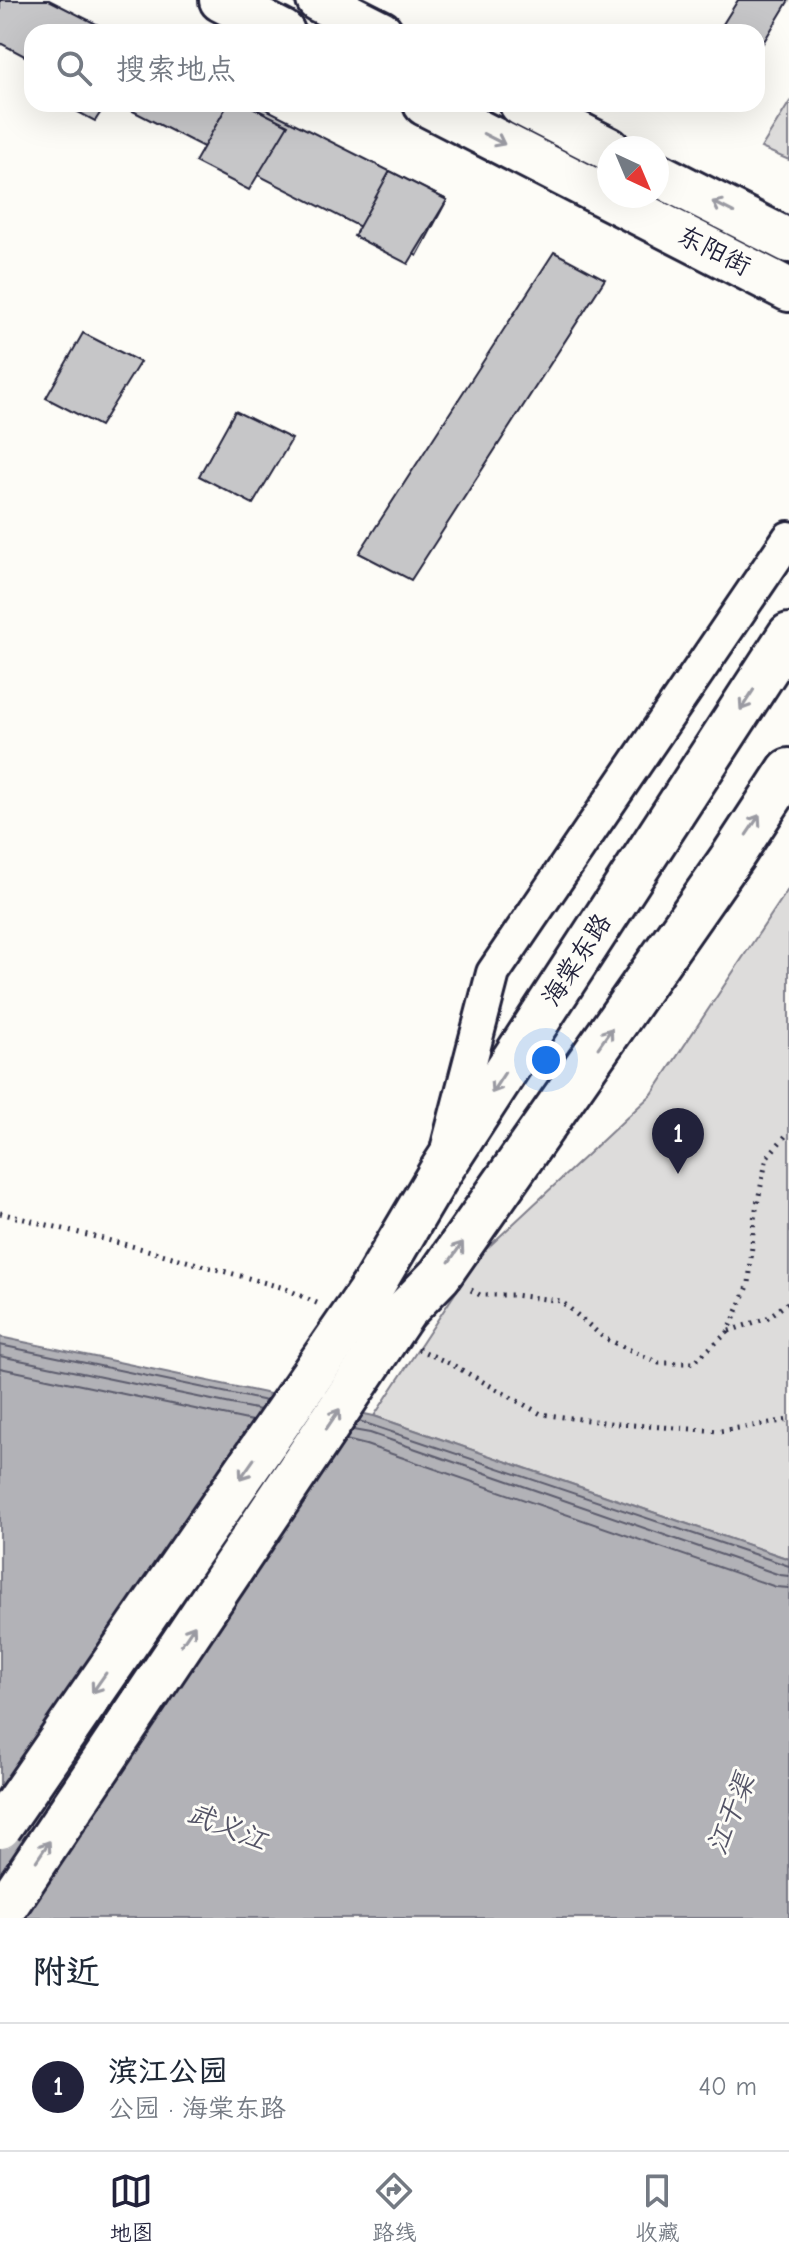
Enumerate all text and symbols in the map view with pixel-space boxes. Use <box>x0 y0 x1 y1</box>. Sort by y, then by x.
search box <box>24 24 765 112</box>
icon: search <box>52 46 96 90</box>
text: 搜索地点 <box>116 52 236 87</box>
one-way arrow <box>482 132 506 148</box>
north arrow <box>597 136 669 208</box>
one-way arrow <box>712 199 735 215</box>
street label: 东阳街 <box>672 220 756 282</box>
one-way arrow <box>738 688 754 711</box>
one-way arrow <box>745 814 761 837</box>
street label: 海棠东路 <box>536 908 618 1012</box>
one-way arrow <box>597 1028 613 1050</box>
your location <box>526 1040 566 1080</box>
one-way arrow <box>490 1071 507 1093</box>
pin: 1 <box>652 1108 704 1174</box>
one-way arrow <box>448 1241 464 1263</box>
one-way arrow <box>325 1408 341 1430</box>
one-way arrow <box>239 1457 255 1479</box>
one-way arrow <box>180 1624 196 1646</box>
one-way arrow <box>91 1671 107 1693</box>
water label: 江干渠 <box>700 1767 762 1859</box>
water label: 武义江 <box>182 1796 274 1858</box>
one-way arrow <box>35 1840 52 1862</box>
text: 附近 <box>32 1952 100 1992</box>
text: 滨江公园 <box>108 2054 228 2089</box>
text: 1 <box>53 2072 63 2102</box>
text: 40 m <box>698 2072 757 2102</box>
text: 公园 · 海棠东路 <box>108 2094 286 2124</box>
tab: 地图 <box>109 2169 154 2246</box>
tab: 路线 <box>372 2169 417 2246</box>
tab: 收藏 <box>635 2169 680 2246</box>

